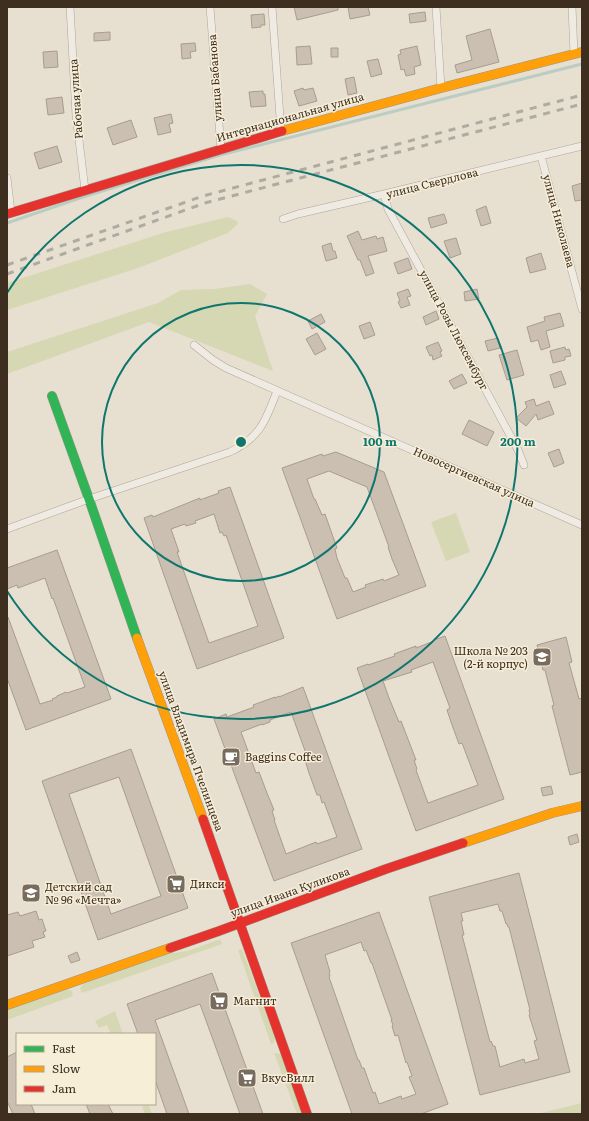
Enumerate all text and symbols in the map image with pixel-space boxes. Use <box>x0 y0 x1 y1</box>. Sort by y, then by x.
street label: улица Бабанова <box>203 34 225 122</box>
street label: Рабочая улица <box>64 58 86 140</box>
street label: Интернациональная улица <box>214 87 365 145</box>
street label: улица Свердлова <box>384 163 479 201</box>
street label: улица Николаева <box>540 172 580 269</box>
street label: улица Розы Люксембург <box>416 267 494 393</box>
text: 100 m <box>363 432 397 450</box>
text: 200 m <box>500 432 536 450</box>
centre of rings <box>234 435 248 449</box>
street label: Новосергиевская улица <box>411 442 538 510</box>
place label: Школа № 203 (2-й корпус) <box>454 642 528 671</box>
school or university icon: Школа № 203 (2-й корпус) <box>531 646 553 668</box>
street label: улица Владимира Пчелинцева <box>155 668 228 833</box>
cafe icon: Baggins Coffee <box>220 746 242 768</box>
place label: Baggins Coffee <box>245 748 322 764</box>
street label: улица Ивана Куликова <box>228 862 352 920</box>
supermarket icon: Дикси <box>165 873 187 895</box>
place label: Дикси <box>190 875 225 891</box>
place label: Детский сад № 96 «Мечта» <box>45 878 122 907</box>
school or university icon: Детский сад № 96 «Мечта» <box>20 882 42 904</box>
supermarket icon: Магнит <box>208 990 230 1012</box>
place label: Магнит <box>233 992 277 1008</box>
legend <box>16 1033 156 1105</box>
text: Fast <box>52 1039 76 1057</box>
text: Slow <box>52 1059 81 1077</box>
supermarket icon: ВкусВилл <box>236 1067 258 1089</box>
place label: ВкусВилл <box>261 1069 315 1085</box>
text: Jam <box>52 1079 77 1097</box>

